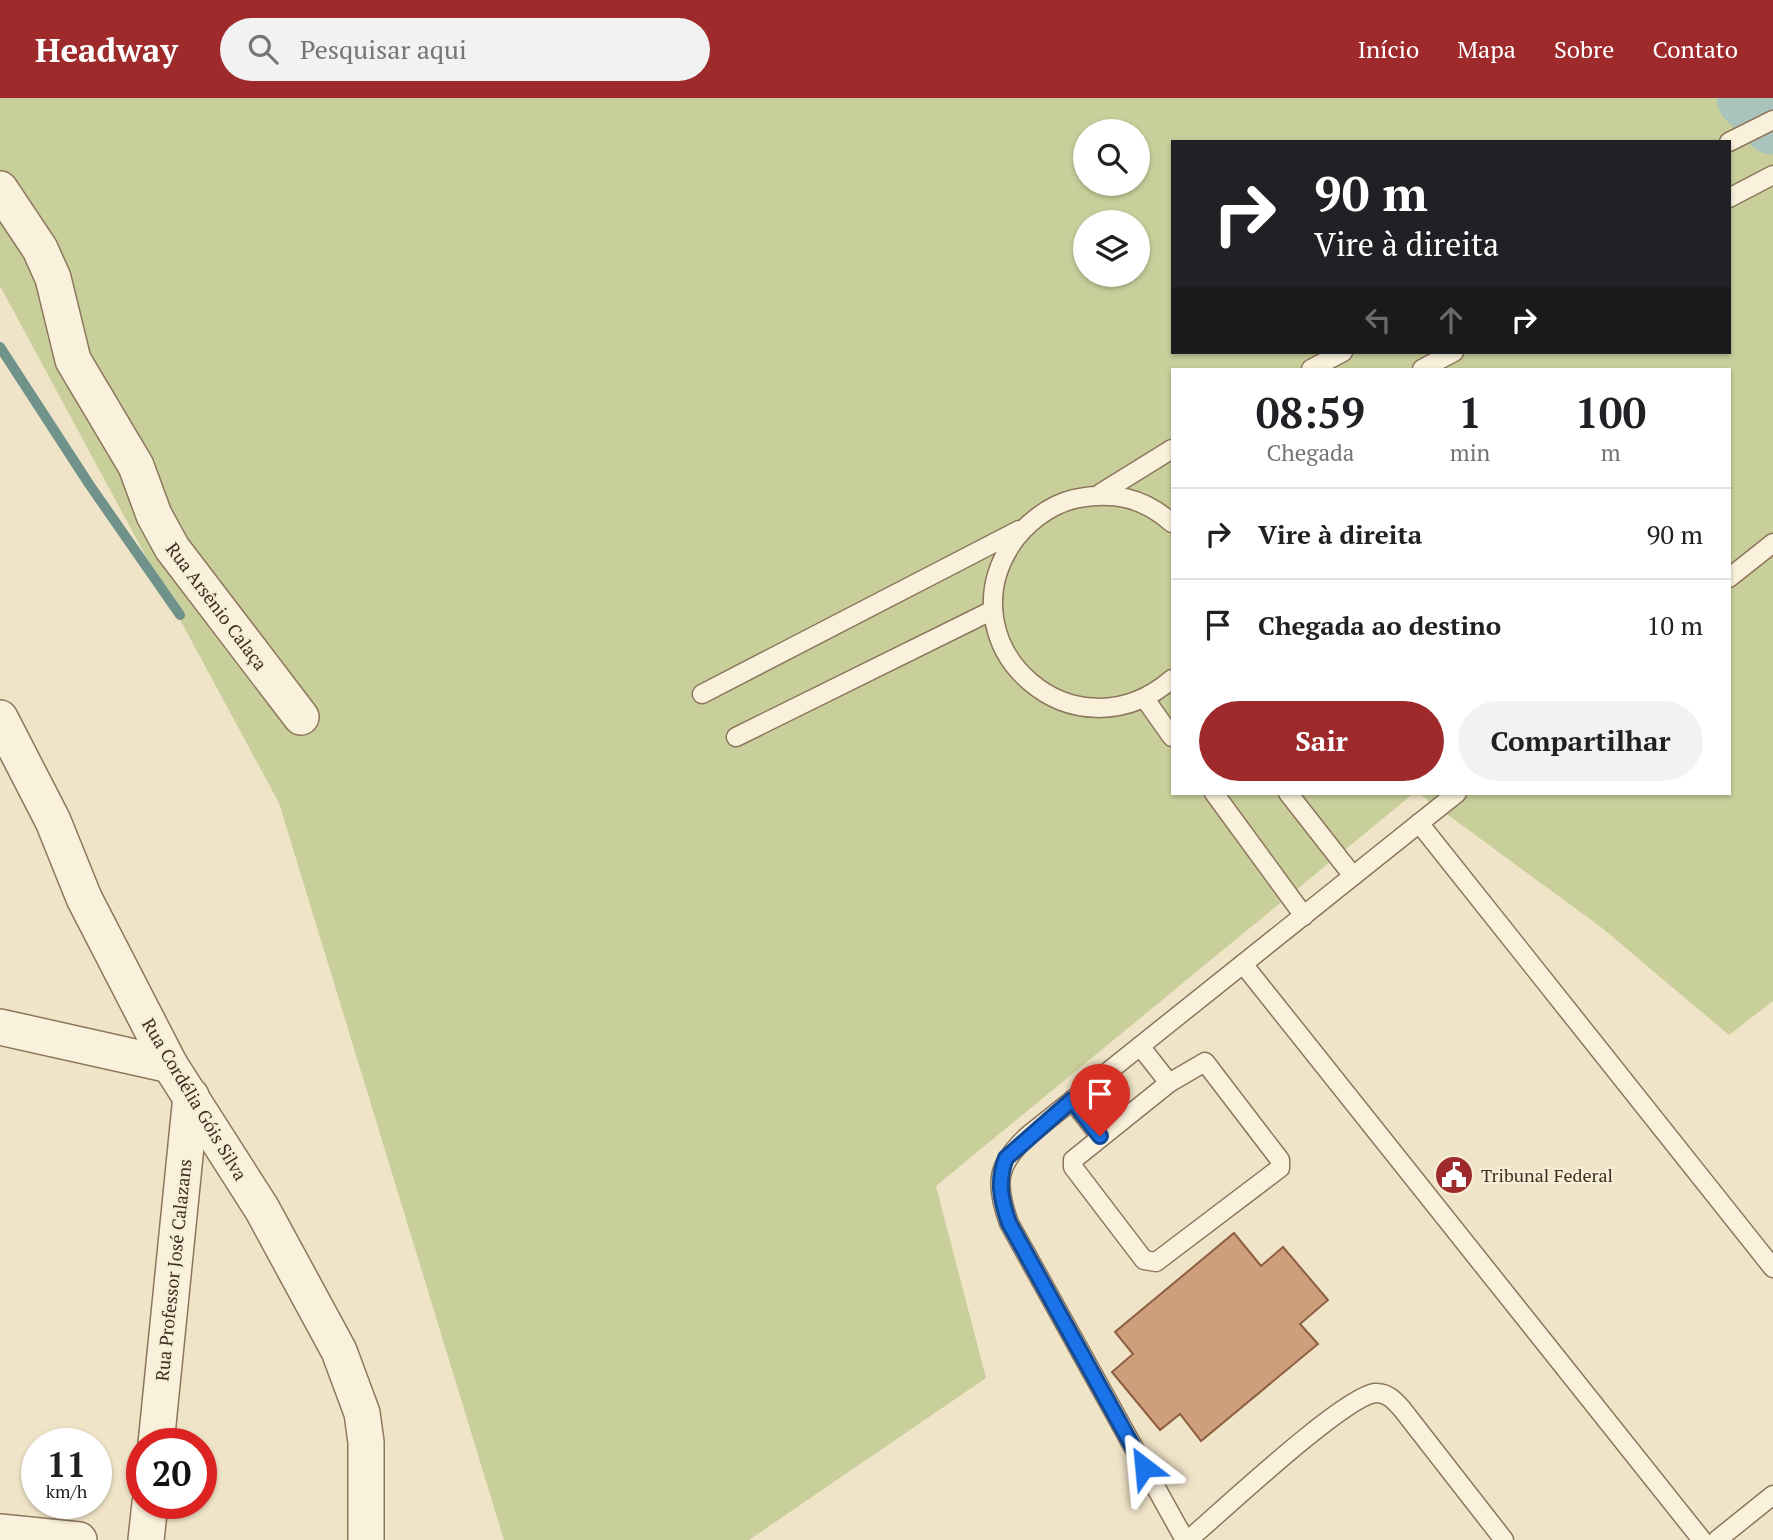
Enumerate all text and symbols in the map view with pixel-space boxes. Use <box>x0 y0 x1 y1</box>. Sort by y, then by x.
search box <box>220 18 710 81</box>
text: Headway <box>35 28 178 71</box>
icon: search <box>244 30 282 68</box>
text: Pesquisar aqui <box>300 32 467 66</box>
text: Início <box>1358 33 1419 65</box>
text: Mapa <box>1457 33 1516 65</box>
text: Sobre <box>1554 33 1614 65</box>
text: Contato <box>1652 33 1738 65</box>
map controls <box>1073 119 1150 287</box>
button: search <box>1073 119 1150 196</box>
text: 90 m <box>1314 160 1428 225</box>
icon: right <box>1199 168 1290 259</box>
button: layers <box>1073 210 1150 287</box>
text: Vire à direita <box>1314 223 1499 265</box>
icon: left <box>1359 301 1397 339</box>
icon: ahead <box>1432 301 1470 339</box>
icon: right <box>1505 301 1543 339</box>
text: 08:59 <box>1256 384 1365 440</box>
text: 1 <box>1458 384 1482 440</box>
text: 100 <box>1575 384 1646 440</box>
text: Chegada <box>1266 437 1354 468</box>
text: min <box>1450 437 1490 468</box>
text: m <box>1601 437 1621 468</box>
icon: right <box>1199 515 1237 553</box>
text: Vire à direita <box>1258 517 1422 551</box>
text: 90 m <box>1647 517 1703 551</box>
street label: Rua Arsênio Calaça <box>161 537 273 675</box>
icon: arrive <box>1199 606 1237 644</box>
text: Chegada ao destino <box>1258 608 1501 642</box>
text: 10 m <box>1647 608 1703 642</box>
button: Sair <box>1199 701 1444 781</box>
button: Compartilhar <box>1458 701 1703 781</box>
street label: Rua Cordélia Góis Silva <box>137 1013 253 1185</box>
pin <box>1070 1064 1130 1136</box>
icon: arrive <box>1081 1075 1119 1113</box>
public building icon: Tribunal Federal <box>1433 1154 1475 1196</box>
street label: Rua Professor José Calazans <box>149 1158 197 1382</box>
place label: Tribunal Federal <box>1481 1163 1613 1187</box>
speed limit sign: 20 <box>126 1428 217 1519</box>
position arrow <box>1107 1430 1181 1504</box>
text: 11 <box>47 1441 86 1487</box>
text: km/h <box>46 1479 87 1503</box>

